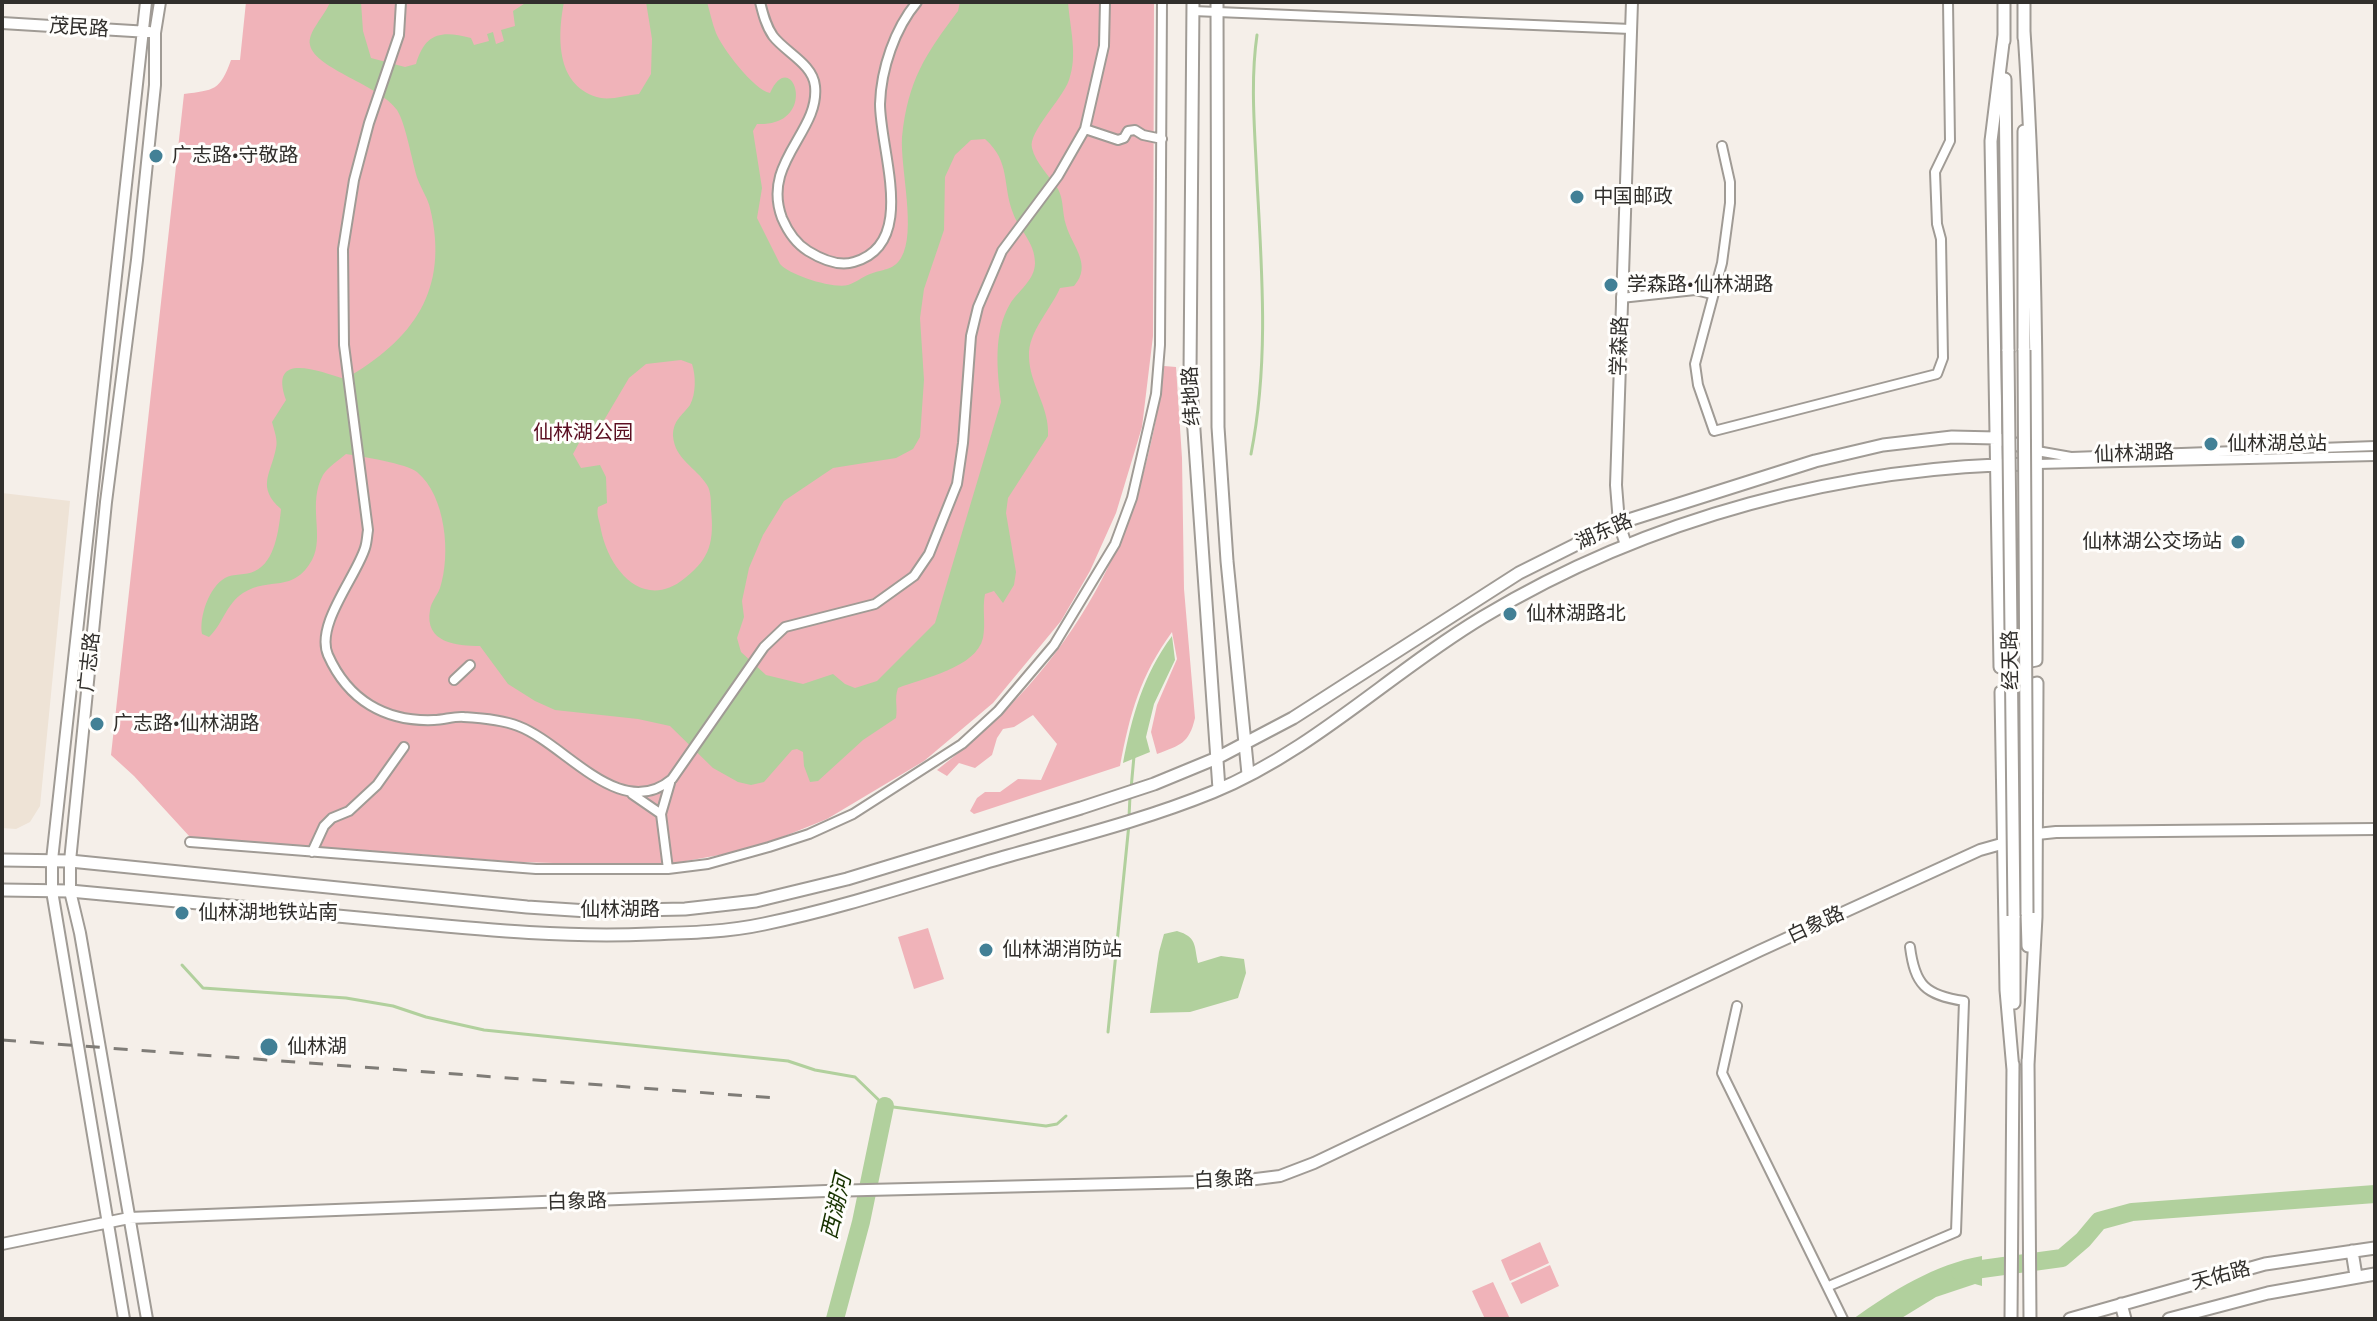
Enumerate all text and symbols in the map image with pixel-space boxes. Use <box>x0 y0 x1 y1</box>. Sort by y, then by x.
street label: 茂民路 <box>48 14 110 42</box>
place label: 广志路·守敬路 <box>172 144 299 168</box>
marker: 广志路·守敬路 <box>147 147 165 165</box>
place label: 中国邮政 <box>1593 185 1673 209</box>
marker: 中国邮政 <box>1568 188 1586 206</box>
place label: 学森路·仙林湖路 <box>1627 273 1774 297</box>
marker: 学森路·仙林湖路 <box>1602 276 1620 294</box>
street label: 学森路 <box>1607 316 1633 376</box>
street label: 纬地路 <box>1178 365 1206 427</box>
park label: 仙林湖公园 <box>533 421 633 445</box>
place label: 仙林湖总站 <box>2227 432 2327 456</box>
marker: 仙林湖总站 <box>2202 435 2220 453</box>
street label: 仙林湖路 <box>2094 441 2174 467</box>
street label: 湖东路 <box>1572 509 1636 555</box>
place label: 仙林湖公交场站 <box>2082 530 2222 554</box>
marker: 仙林湖公交场站 <box>2229 533 2247 551</box>
place label: 仙林湖路北 <box>1526 602 1626 626</box>
marker: 仙林湖路北 <box>1501 605 1519 623</box>
street label: 经天路 <box>1998 630 2024 690</box>
street label: 广志路 <box>75 631 105 693</box>
place label: 广志路·仙林湖路 <box>113 712 260 736</box>
marker: 广志路·仙林湖路 <box>88 715 106 733</box>
street label: 仙林湖路 <box>580 898 660 922</box>
place label: 仙林湖地铁站南 <box>198 901 338 925</box>
street label: 白象路 <box>1784 901 1848 949</box>
marker: 仙林湖地铁站南 <box>173 904 191 922</box>
place label: 仙林湖消防站 <box>1002 938 1122 962</box>
marker: 仙林湖消防站 <box>977 941 995 959</box>
place label: 仙林湖 <box>287 1035 347 1059</box>
marker: 仙林湖 <box>258 1036 280 1058</box>
street label: 白象路 <box>1193 1166 1255 1194</box>
water label: 西湖河 <box>817 1172 857 1242</box>
street label: 白象路 <box>547 1189 607 1215</box>
street label: 天佑路 <box>2189 1257 2253 1295</box>

